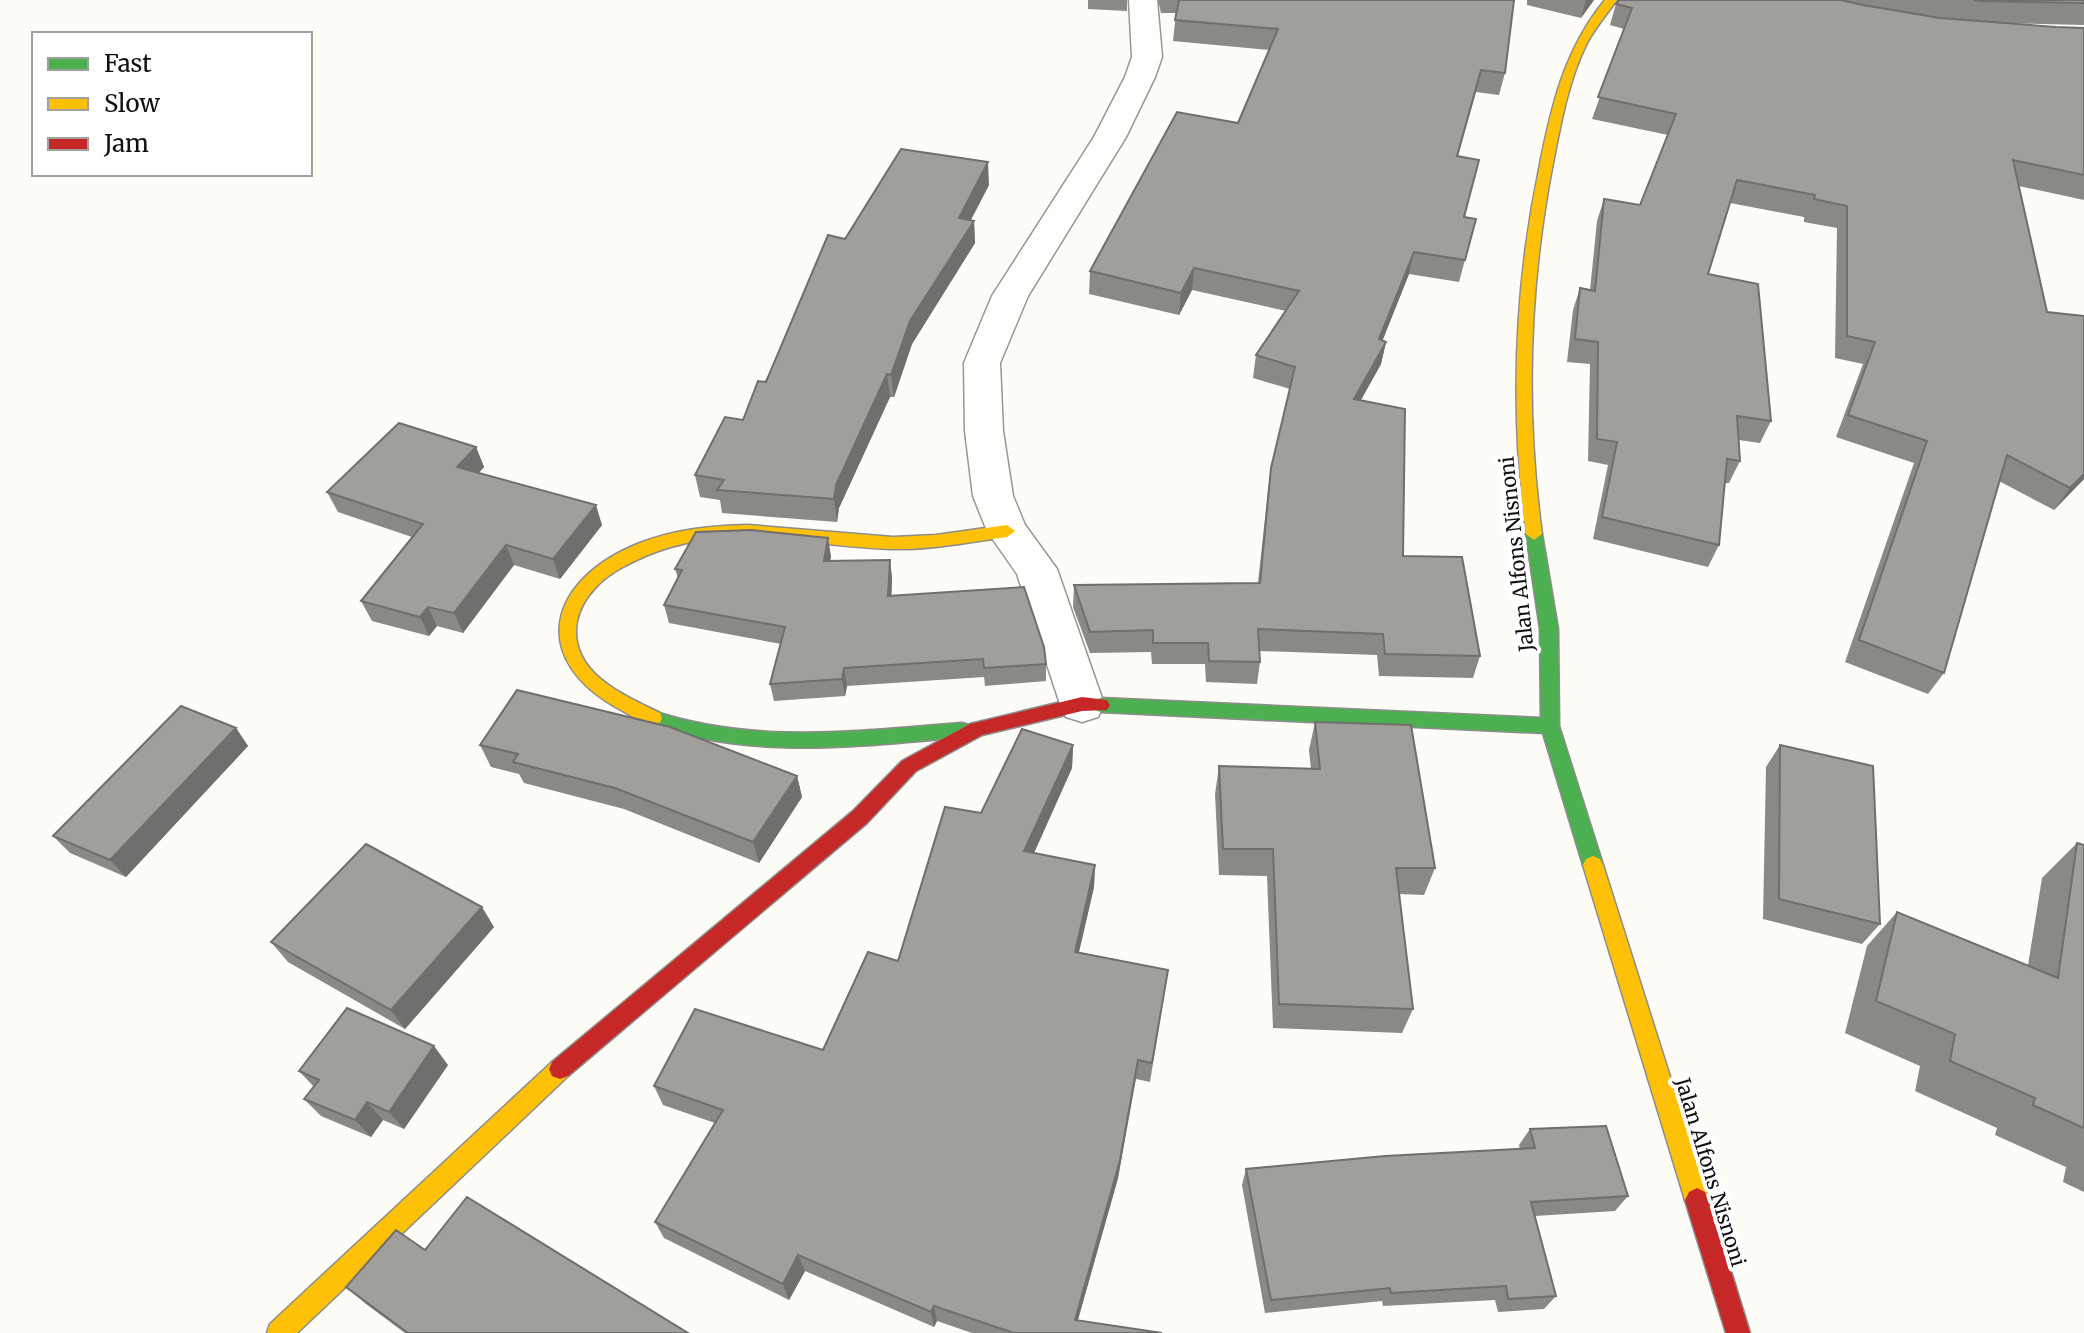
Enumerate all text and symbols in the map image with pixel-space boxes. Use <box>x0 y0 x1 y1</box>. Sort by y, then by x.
legend <box>32 32 312 176</box>
text: Fast <box>104 48 152 79</box>
text: Slow <box>104 88 160 119</box>
text: Jam <box>103 128 149 159</box>
street label: Jalan Alfons Nisnoni <box>1493 455 1539 654</box>
street label: Jalan Alfons Nisnoni <box>1670 1074 1752 1269</box>

